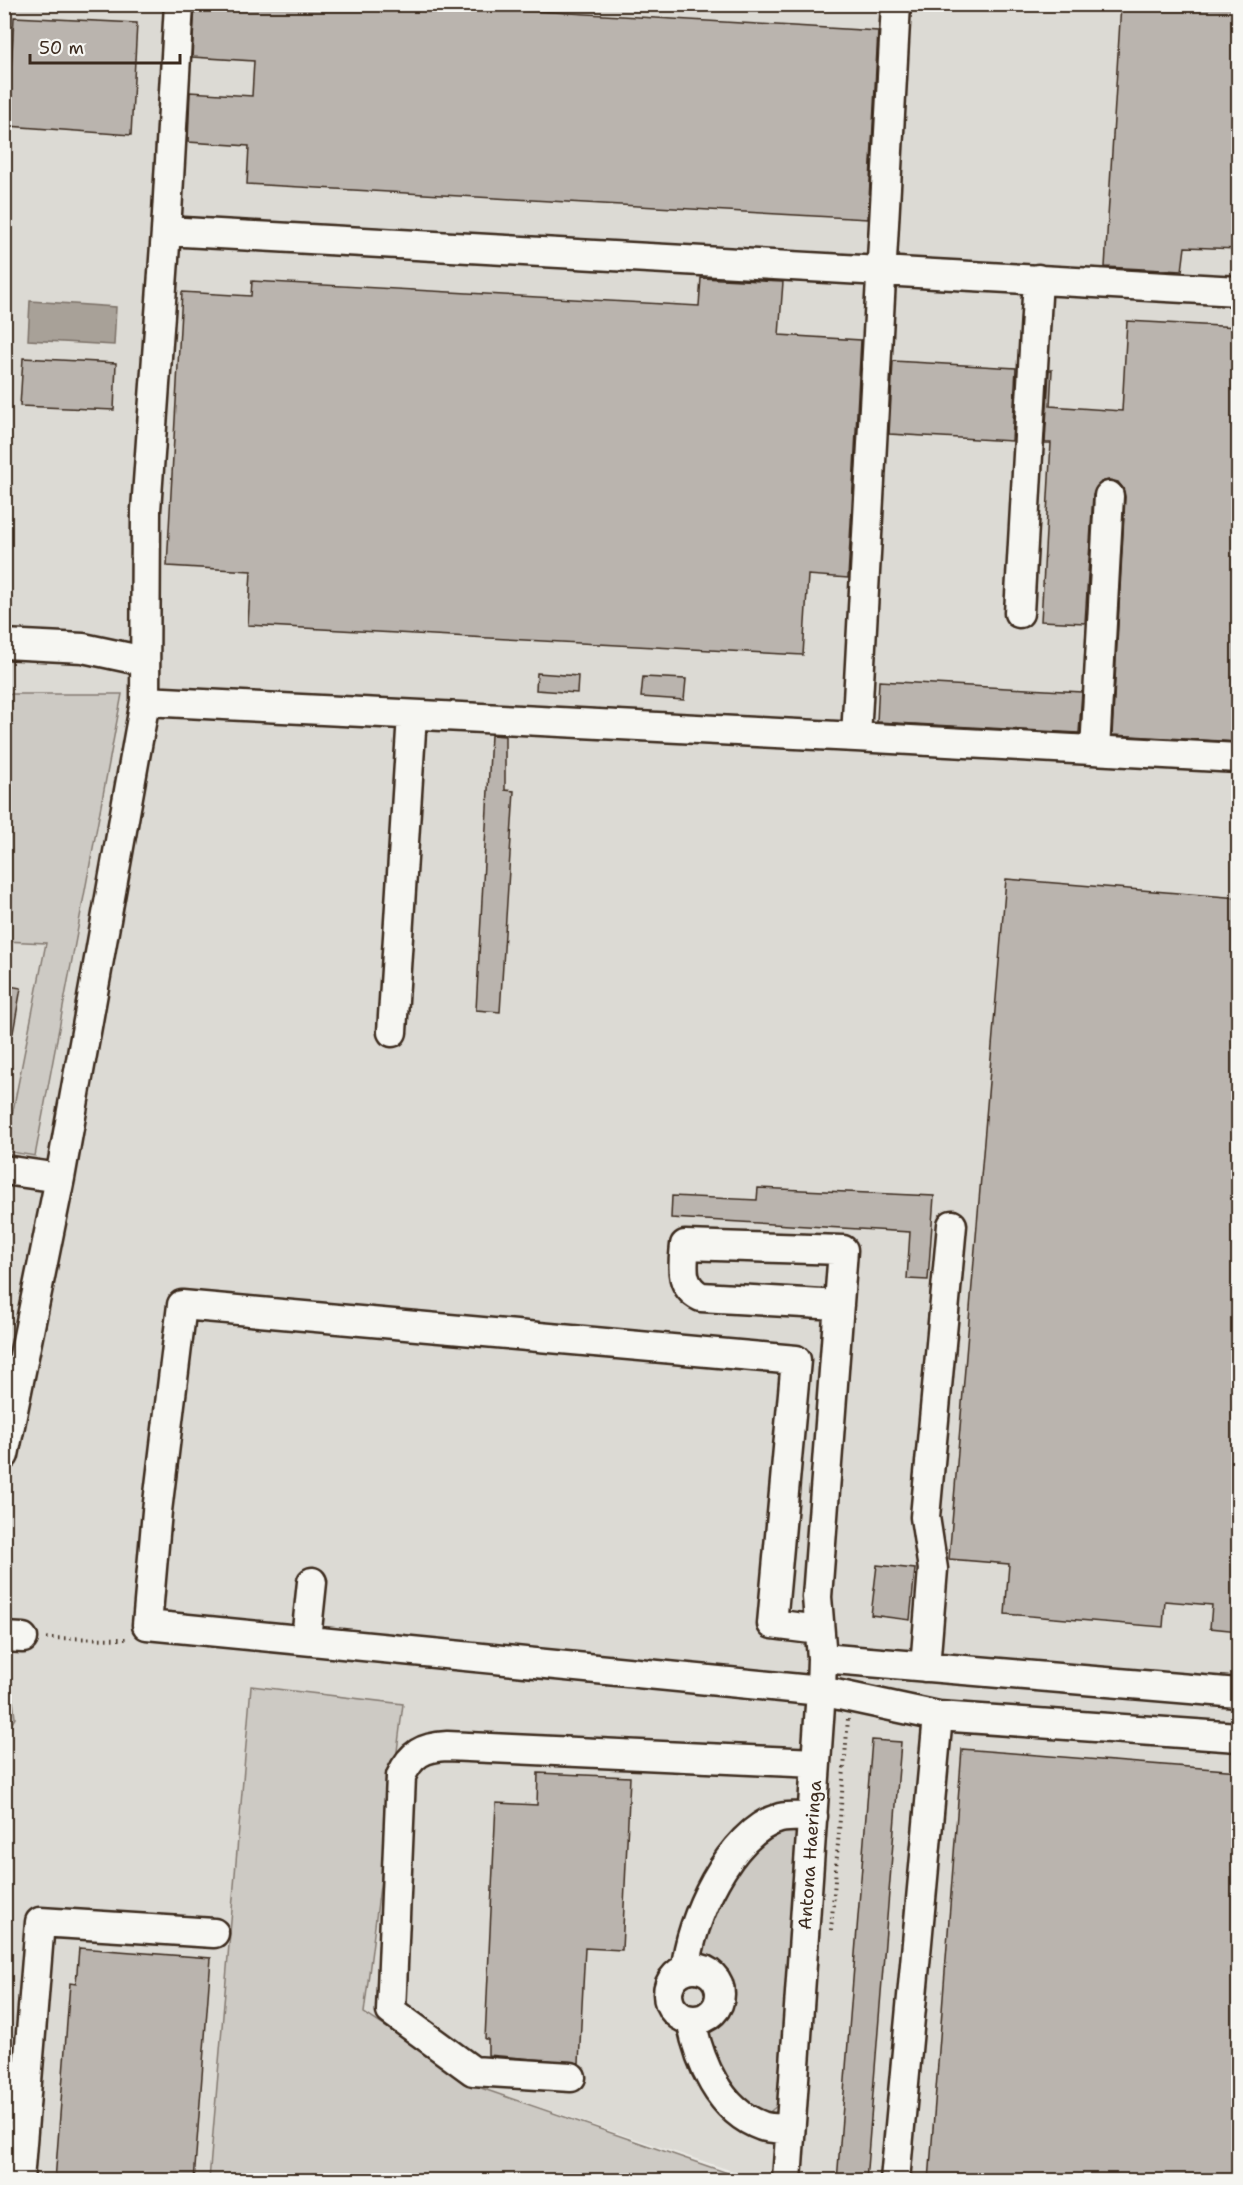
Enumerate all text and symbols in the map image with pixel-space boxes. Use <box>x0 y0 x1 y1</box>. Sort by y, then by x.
scale bar <box>30 27 180 65</box>
text: 50 m <box>39 36 84 60</box>
street label: Antona Haeringa <box>793 1779 827 1931</box>

